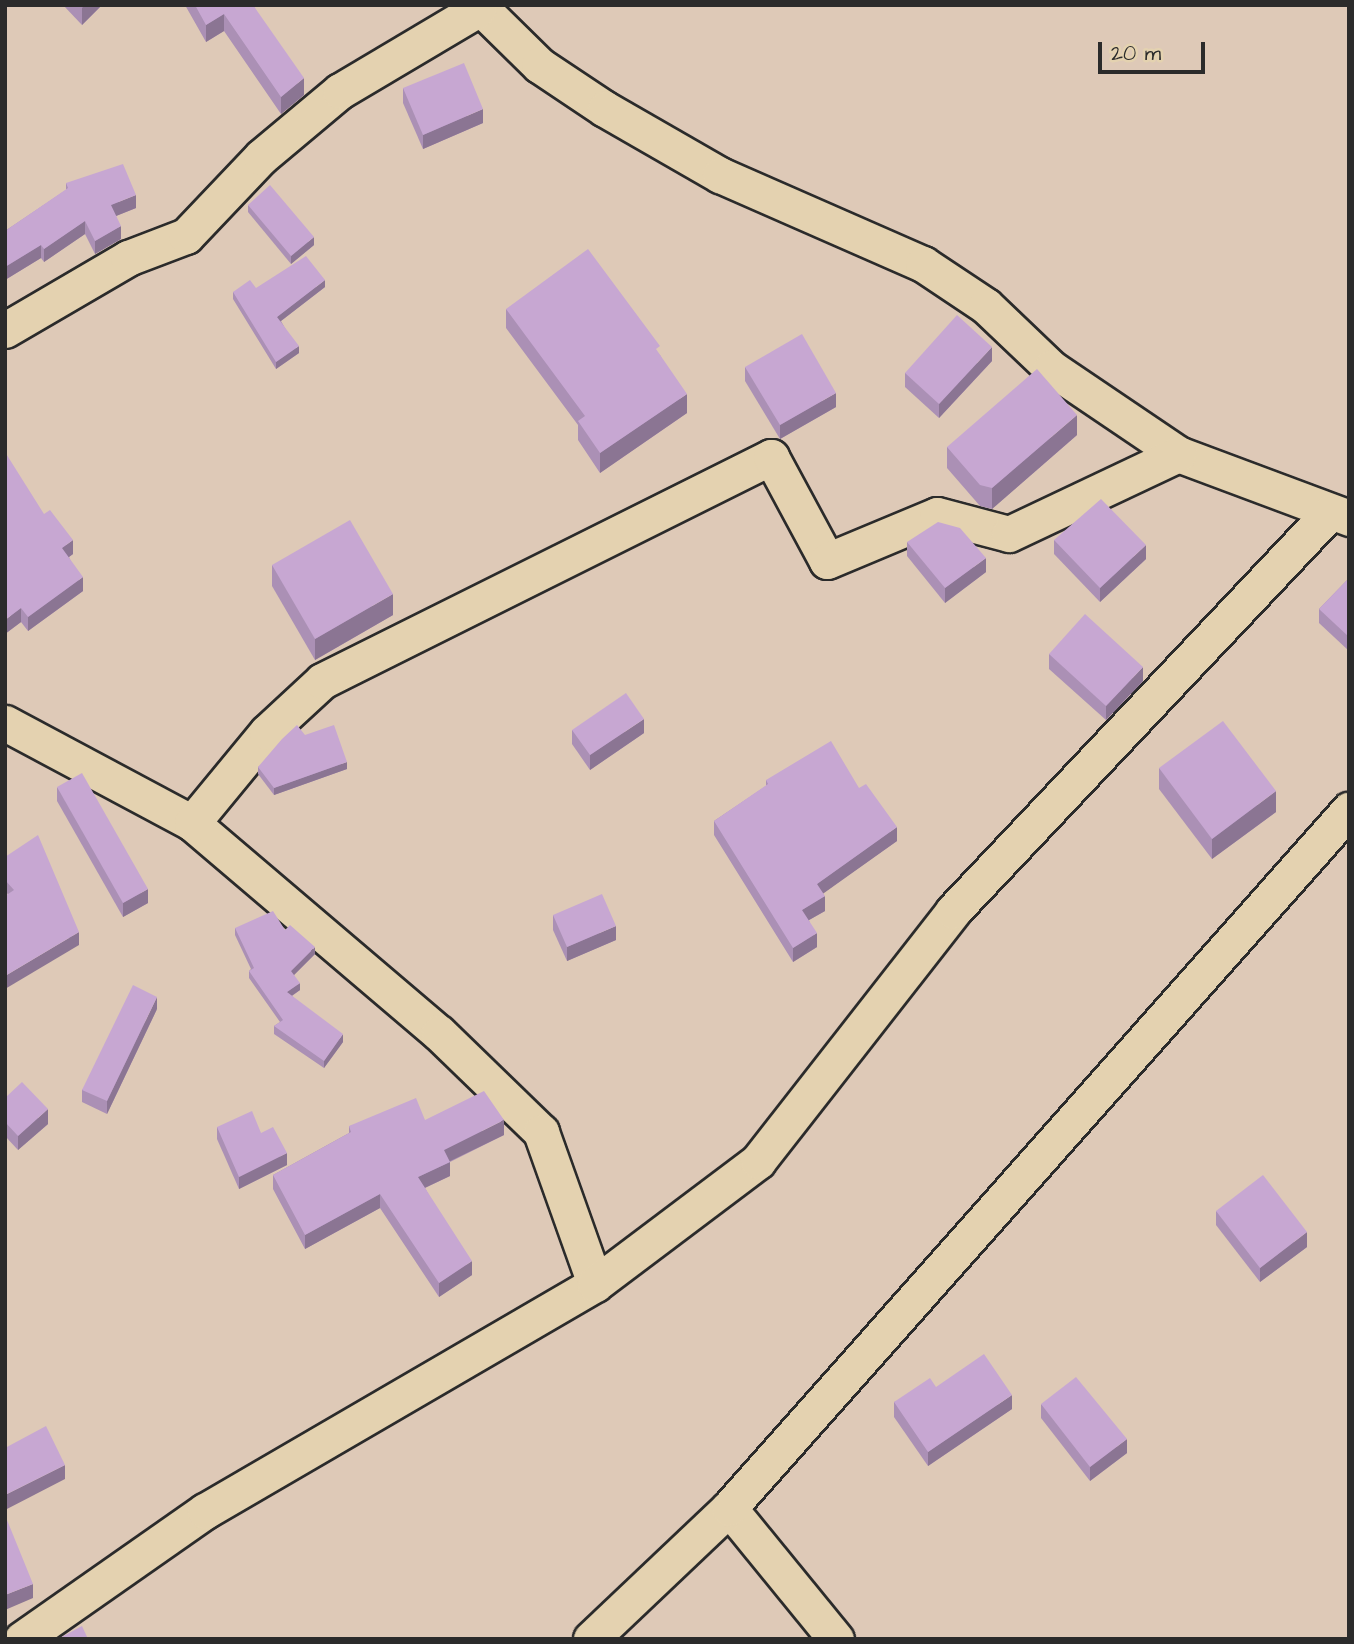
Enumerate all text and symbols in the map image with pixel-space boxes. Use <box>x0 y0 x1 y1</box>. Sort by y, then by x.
scale bar <box>1102 28 1209 72</box>
text: 20 m <box>1111 39 1161 68</box>

